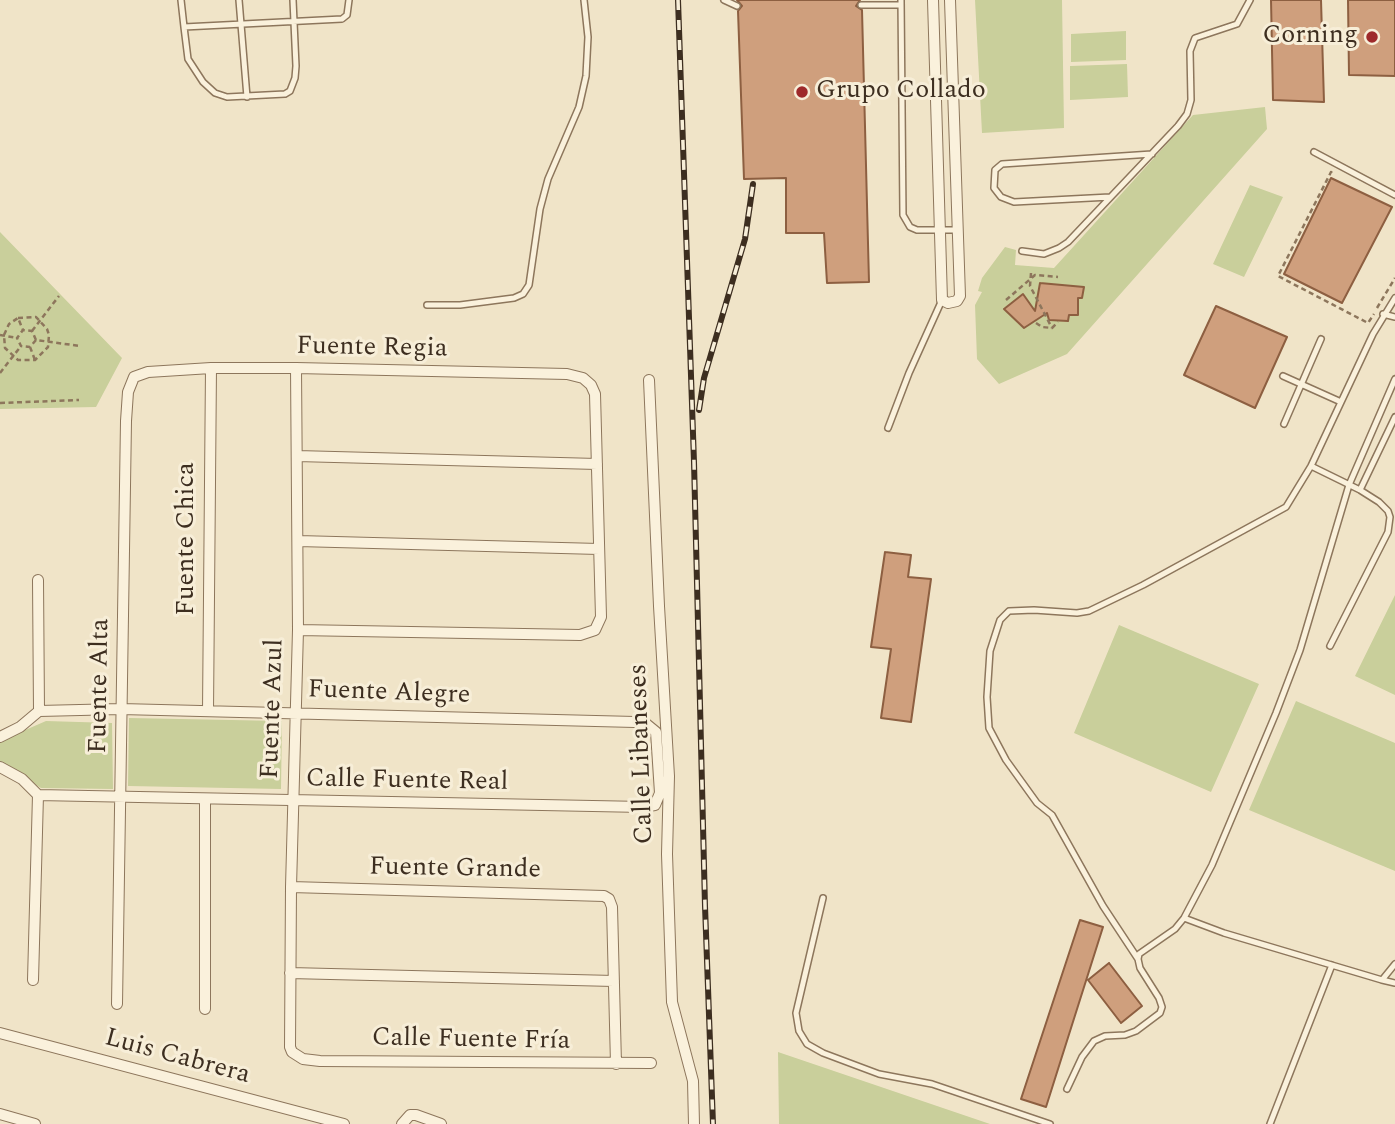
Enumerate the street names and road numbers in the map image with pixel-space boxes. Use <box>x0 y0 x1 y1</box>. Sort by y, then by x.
street label: Fuente Regia <box>296 332 448 366</box>
street label: Fuente Chica <box>172 462 204 616</box>
street label: Fuente Alta <box>84 618 118 754</box>
street label: Fuente Azul <box>256 638 292 780</box>
street label: Calle Libaneses <box>624 663 662 845</box>
street label: Fuente Alegre <box>307 676 471 712</box>
street label: Calle Fuente Real <box>306 765 508 799</box>
street label: Fuente Grande <box>369 853 541 887</box>
street label: Luis Cabrera <box>101 1024 253 1092</box>
street label: Calle Fuente Fría <box>372 1024 570 1058</box>

